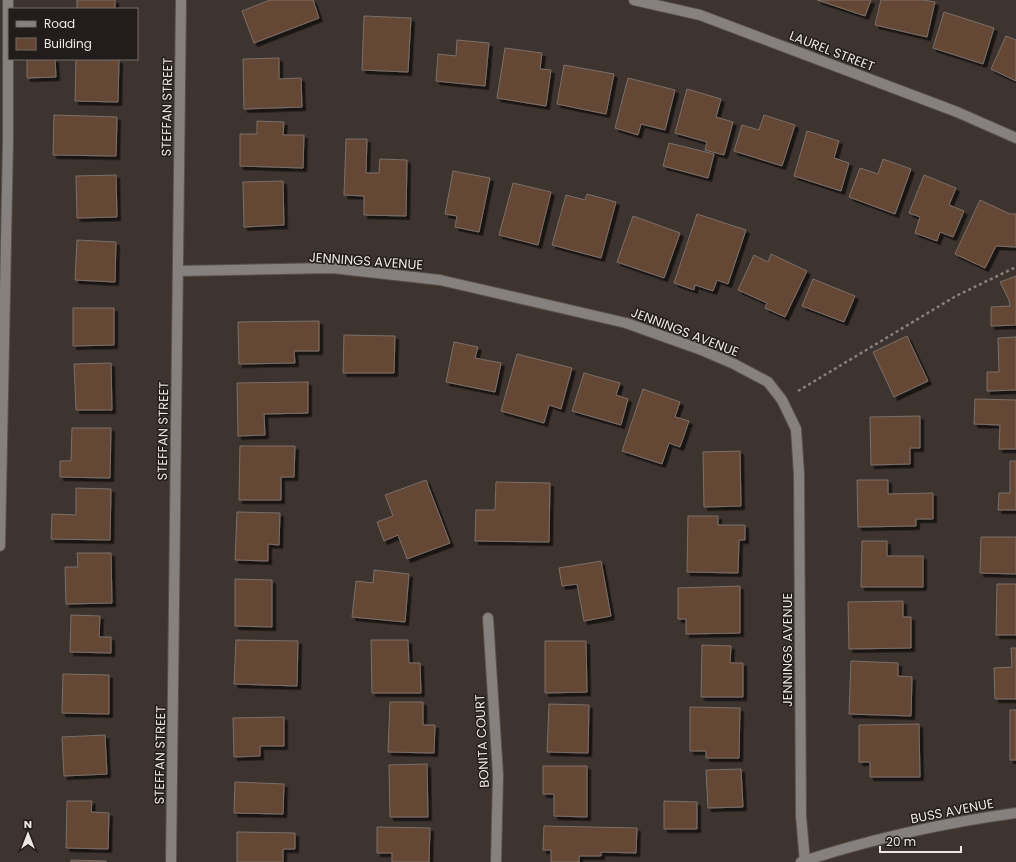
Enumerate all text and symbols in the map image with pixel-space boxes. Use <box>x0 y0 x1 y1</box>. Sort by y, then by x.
legend <box>8 8 138 60</box>
text: Road <box>44 15 75 32</box>
street label: LAUREL STREET <box>787 26 877 76</box>
text: Building <box>44 35 92 52</box>
street label: STEFFAN STREET <box>157 57 177 157</box>
street label: JENNINGS AVENUE <box>308 248 424 274</box>
street label: JENNINGS AVENUE <box>628 303 742 361</box>
street label: STEFFAN STREET <box>153 381 173 481</box>
street label: JENNINGS AVENUE <box>778 593 797 707</box>
street label: BONITA COURT <box>470 694 494 788</box>
street label: STEFFAN STREET <box>150 705 170 805</box>
street label: BUSS AVENUE <box>909 794 995 828</box>
north arrow <box>8 814 48 854</box>
text: N <box>24 816 32 832</box>
scale bar <box>880 828 961 854</box>
text: 20 m <box>886 833 916 850</box>

